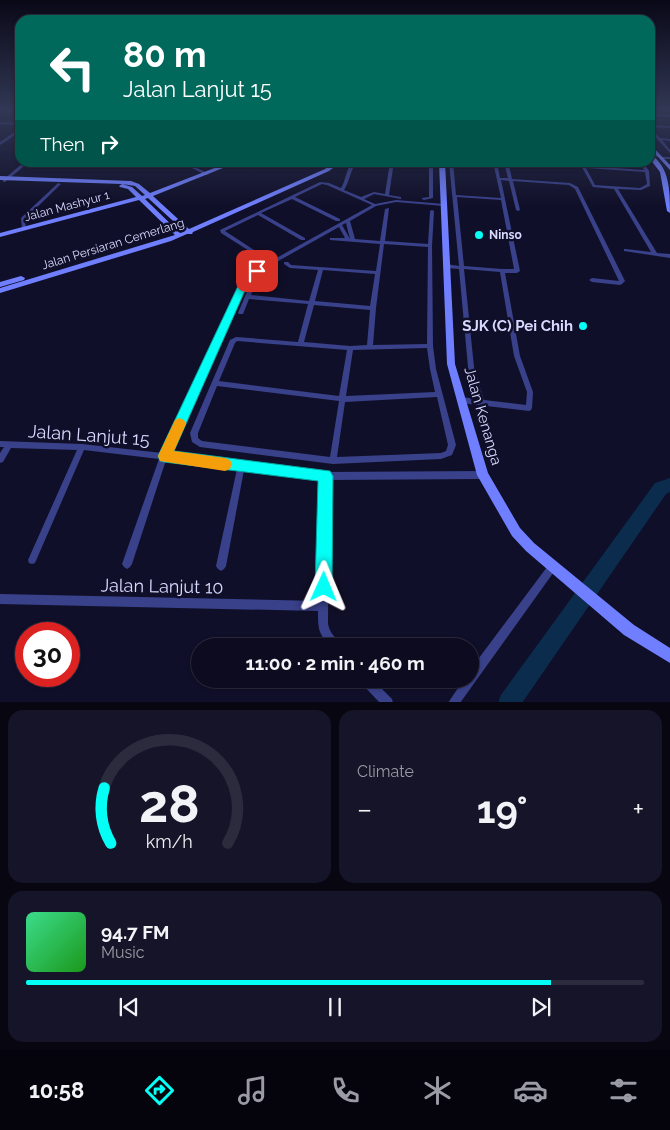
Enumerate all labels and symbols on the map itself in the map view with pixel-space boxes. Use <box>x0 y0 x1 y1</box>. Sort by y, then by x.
street label: Jalan Mashyur 1 <box>23 188 111 224</box>
street label: Jalan Persiaran Cemerlang <box>40 216 186 272</box>
place label: Ninso <box>489 228 522 242</box>
marker: Ninso <box>473 229 485 241</box>
pin <box>236 250 278 292</box>
place label: SJK (C) Pei Chih <box>462 317 573 335</box>
marker: SJK (C) Pei Chih <box>577 320 589 332</box>
street label: Jalan Kenanga <box>460 365 506 467</box>
street label: Jalan Lanjut 15 <box>28 420 151 450</box>
position arrow <box>297 560 349 612</box>
street label: Jalan Lanjut 10 <box>100 574 224 598</box>
speed limit sign: 30 <box>15 622 80 687</box>

